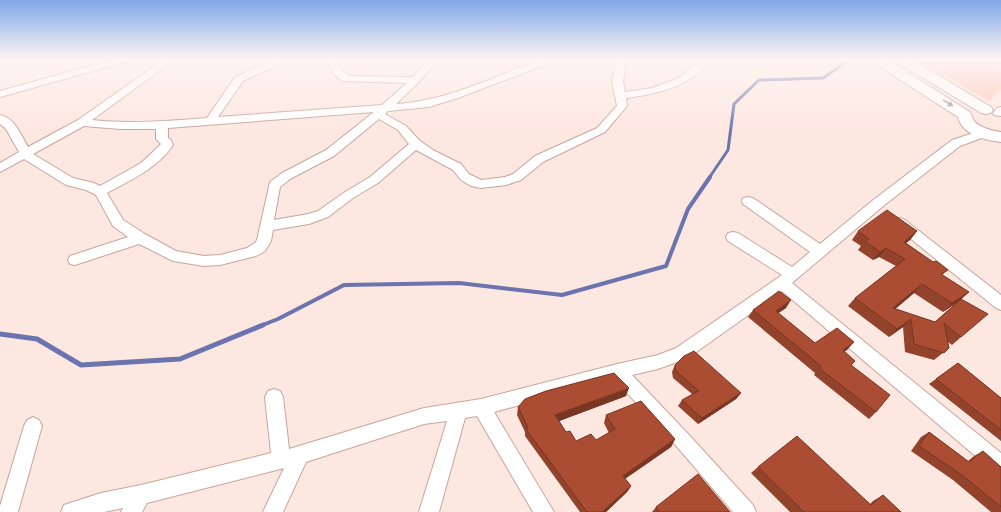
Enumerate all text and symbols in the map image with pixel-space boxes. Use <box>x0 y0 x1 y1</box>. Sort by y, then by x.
one-way arrow <box>943 99 953 107</box>

